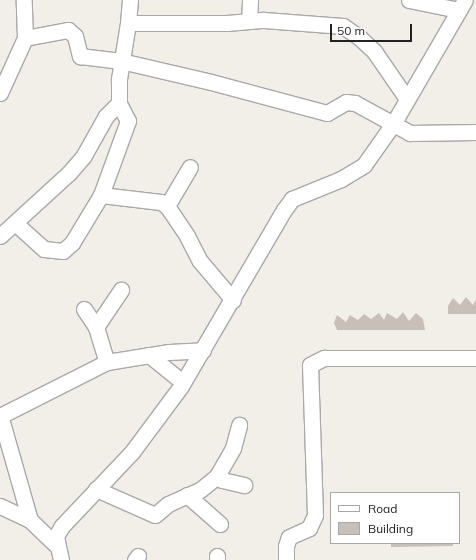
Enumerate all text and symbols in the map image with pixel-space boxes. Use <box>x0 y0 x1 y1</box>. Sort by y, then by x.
scale bar <box>332 16 414 42</box>
text: 50 m <box>337 23 365 38</box>
legend <box>330 492 460 544</box>
text: Road <box>368 501 397 516</box>
text: Building <box>368 521 413 536</box>

